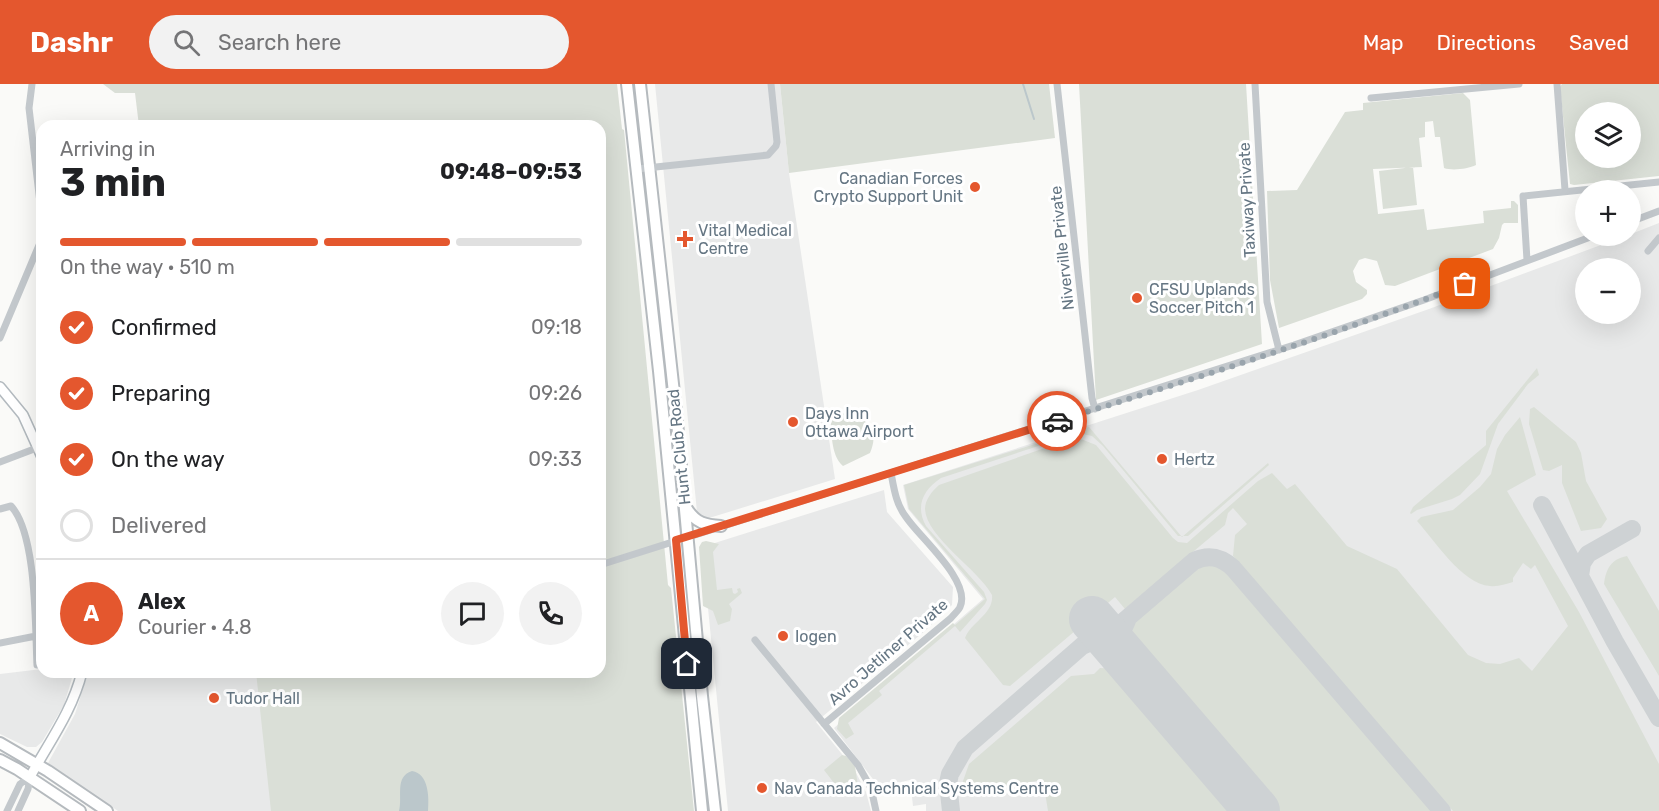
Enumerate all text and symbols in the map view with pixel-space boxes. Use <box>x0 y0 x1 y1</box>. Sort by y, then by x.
search box <box>149 15 569 69</box>
text: Dashr <box>30 26 113 59</box>
icon: search <box>170 26 203 59</box>
text: Search here <box>218 29 341 56</box>
text: Map <box>1363 30 1404 55</box>
text: Directions <box>1437 30 1536 55</box>
text: Saved <box>1569 30 1629 55</box>
map controls <box>1575 102 1641 324</box>
button: layers <box>1575 102 1641 168</box>
text: Arriving in <box>60 137 155 161</box>
street label: Taxiway Private <box>1234 142 1260 258</box>
text: 09:48–09:53 <box>440 158 582 185</box>
text: 3 min <box>60 160 166 206</box>
place label: Canadian Forces Crypto Support Unit <box>813 169 963 206</box>
marker: Canadian Forces Crypto Support Unit <box>968 180 982 194</box>
button: + <box>1575 180 1641 246</box>
street label: Niverville Private <box>1046 185 1078 311</box>
place label: Vital Medical Centre <box>698 221 792 258</box>
marker: Vital Medical Centre <box>676 230 694 248</box>
text: On the way · 510 m <box>60 255 235 279</box>
pin <box>1439 258 1490 309</box>
button: − <box>1575 258 1641 324</box>
icon: bag <box>1448 267 1481 300</box>
place label: CFSU Uplands Soccer Pitch 1 <box>1149 280 1255 317</box>
marker: CFSU Uplands Soccer Pitch 1 <box>1130 291 1144 305</box>
icon: check <box>60 311 93 344</box>
text: Confirmed <box>111 314 217 341</box>
text: 09:18 <box>531 315 582 339</box>
icon: check <box>60 377 93 410</box>
text: Preparing <box>111 380 211 407</box>
text: 09:26 <box>529 381 582 405</box>
street label: Hunt Club Road <box>663 388 695 506</box>
courier <box>1027 391 1087 451</box>
place label: Days Inn Ottawa Airport <box>805 404 914 441</box>
icon: car <box>1041 405 1074 438</box>
marker: Days Inn Ottawa Airport <box>786 415 800 429</box>
icon: check <box>60 443 93 476</box>
text: On the way <box>111 446 225 473</box>
text: 09:33 <box>528 447 582 471</box>
place label: Hertz <box>1174 450 1215 469</box>
marker: Hertz <box>1155 452 1169 466</box>
text: Delivered <box>111 512 207 539</box>
button: chat <box>441 582 504 645</box>
button: phone <box>519 582 582 645</box>
text: Alex <box>138 588 186 615</box>
street label: Avro Jetliner Private <box>824 595 952 709</box>
text: A <box>84 600 99 627</box>
text: Courier · 4.8 <box>138 615 252 639</box>
place label: Iogen <box>795 627 837 646</box>
marker: Iogen <box>776 629 790 643</box>
pin <box>661 638 712 689</box>
icon: home <box>670 647 703 680</box>
place label: Tudor Hall <box>226 689 300 708</box>
marker: Tudor Hall <box>207 691 221 705</box>
place label: Nav Canada Technical Systems Centre <box>774 779 1059 798</box>
marker: Nav Canada Technical Systems Centre <box>755 781 769 795</box>

